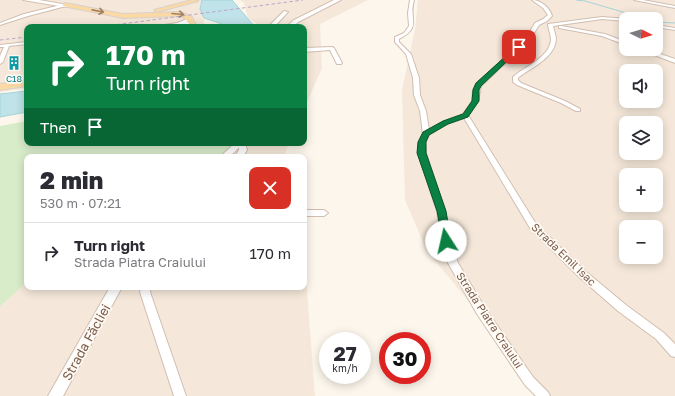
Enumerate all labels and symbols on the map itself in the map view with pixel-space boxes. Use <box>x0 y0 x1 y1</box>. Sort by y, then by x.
one-way arrow <box>91 8 104 16</box>
one-way arrow <box>171 10 184 18</box>
north arrow <box>619 12 663 56</box>
pin <box>502 30 536 64</box>
building icon: C18 <box>6 55 22 71</box>
place label: C18 <box>6 73 22 84</box>
position arrow <box>425 220 467 262</box>
street label: Strada Emil Isac <box>529 220 599 288</box>
street label: Strada Piatra Craiului <box>454 270 526 370</box>
street label: Strada Făcliei <box>58 301 114 383</box>
speed limit sign: 30 <box>379 332 431 384</box>

